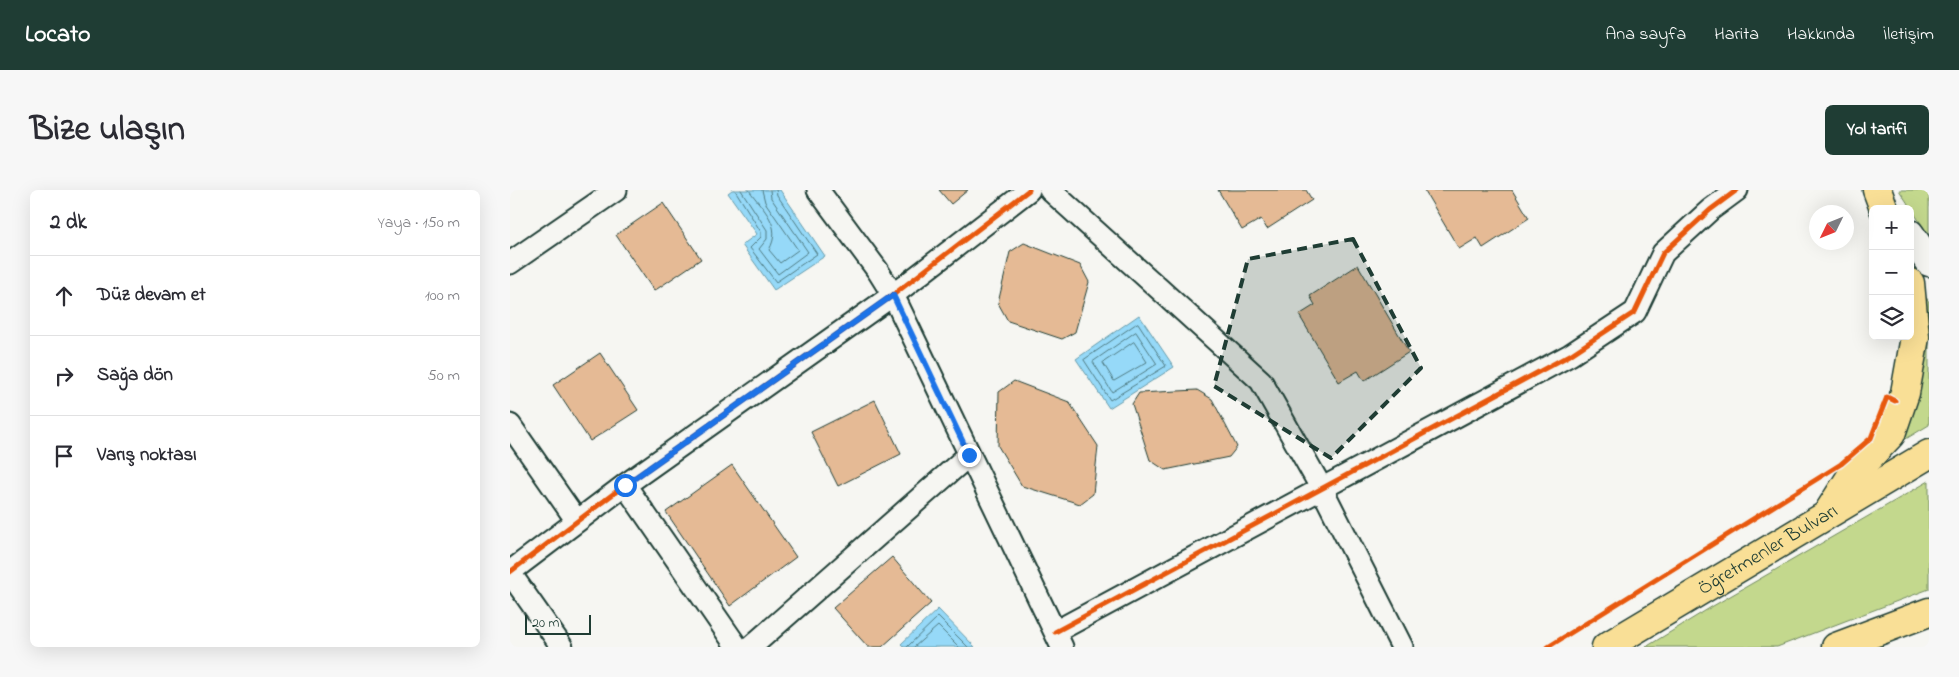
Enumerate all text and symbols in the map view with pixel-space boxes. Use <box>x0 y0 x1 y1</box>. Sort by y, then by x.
text: Locato <box>25 18 91 53</box>
text: Ana sayfa <box>1605 22 1686 48</box>
text: Harita <box>1714 22 1759 48</box>
text: Hakkında <box>1787 22 1855 48</box>
text: İletişim <box>1883 22 1934 48</box>
text: Bize ulaşın <box>30 105 185 156</box>
button: Yol tarifi <box>1825 105 1929 155</box>
north arrow <box>1809 205 1854 250</box>
map controls <box>1869 205 1914 340</box>
button: + <box>1869 205 1914 250</box>
text: 2 dk <box>50 208 87 238</box>
text: Yaya · 150 m <box>378 211 460 235</box>
button: − <box>1869 250 1914 295</box>
icon: ahead <box>50 282 78 310</box>
text: Düz devam et <box>97 282 206 309</box>
text: 100 m <box>425 284 460 308</box>
button: layers <box>1869 295 1914 340</box>
icon: right <box>50 362 78 390</box>
text: Sağa dön <box>97 362 173 389</box>
text: 50 m <box>428 364 460 388</box>
icon: arrive <box>50 442 78 470</box>
text: Varış noktası <box>97 442 197 469</box>
route end <box>958 444 981 467</box>
route start <box>614 474 637 497</box>
street label: Öğretmenler Bulvarı <box>1693 497 1844 603</box>
scale bar <box>525 612 591 635</box>
text: 20 m <box>532 613 559 634</box>

